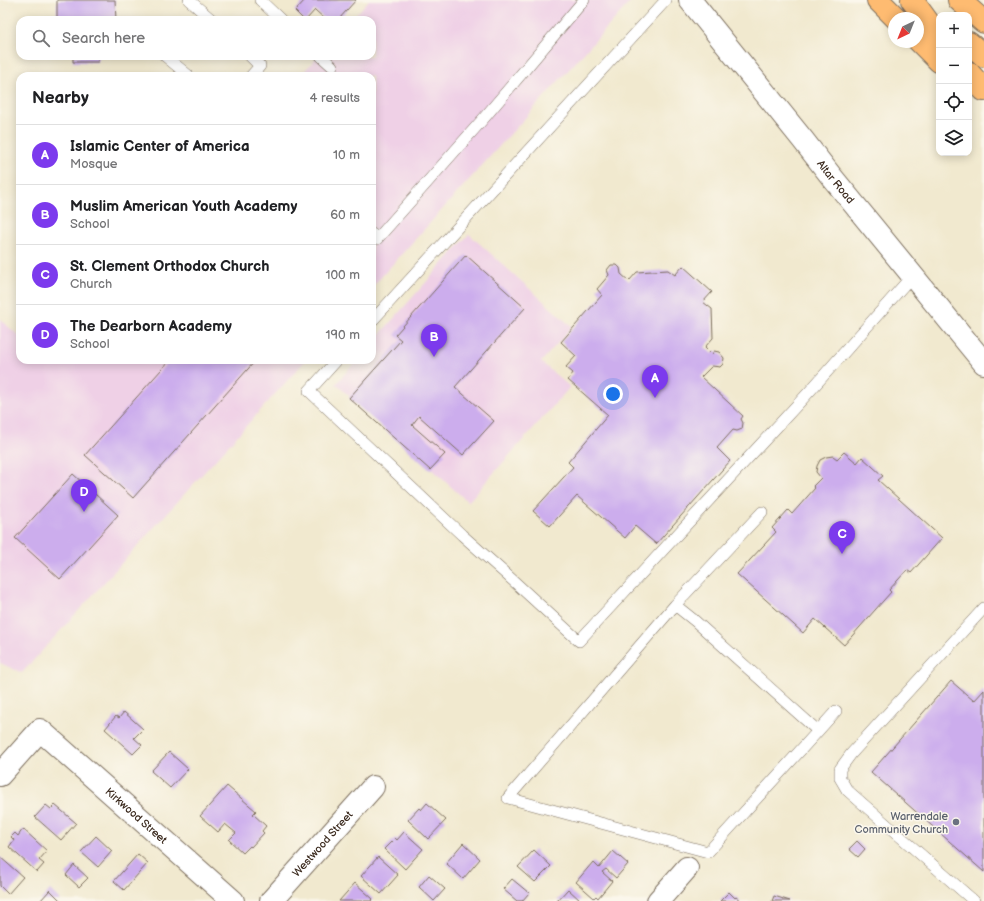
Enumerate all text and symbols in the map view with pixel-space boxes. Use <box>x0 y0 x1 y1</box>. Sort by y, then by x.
north arrow <box>888 12 924 48</box>
map controls <box>936 12 972 156</box>
button: + <box>936 12 972 48</box>
search box <box>16 16 376 60</box>
icon: search <box>30 27 52 49</box>
text: Search here <box>62 29 145 48</box>
button: − <box>936 48 972 84</box>
button: locate <box>936 84 972 120</box>
text: Nearby <box>32 88 89 108</box>
text: 4 results <box>310 90 360 106</box>
button: layers <box>936 120 972 156</box>
text: Islamic Center of America <box>70 137 250 156</box>
text: A <box>41 147 49 163</box>
text: 10 m <box>333 147 360 163</box>
text: Mosque <box>70 156 118 172</box>
street label: Altar Road <box>814 157 857 206</box>
text: Muslim American Youth Academy <box>70 197 297 216</box>
text: B <box>40 207 50 223</box>
text: 60 m <box>330 207 360 223</box>
text: School <box>70 216 110 232</box>
text: St. Clement Orthodox Church <box>70 257 269 276</box>
text: C <box>40 267 50 283</box>
text: 100 m <box>325 267 360 283</box>
text: Church <box>70 276 112 292</box>
text: The Dearborn Academy <box>70 317 232 336</box>
pin: B <box>421 324 447 357</box>
text: D <box>40 327 50 343</box>
text: 190 m <box>326 327 360 343</box>
text: School <box>70 336 110 352</box>
pin: A <box>642 365 668 398</box>
your location <box>603 384 623 404</box>
pin: D <box>71 479 97 512</box>
pin: C <box>829 521 855 554</box>
street label: Kirkwood Street <box>103 785 170 847</box>
street label: Westwood Street <box>290 808 356 879</box>
place label: Warrendale Community Church <box>855 810 948 836</box>
marker: Warrendale Community Church <box>951 817 961 827</box>

